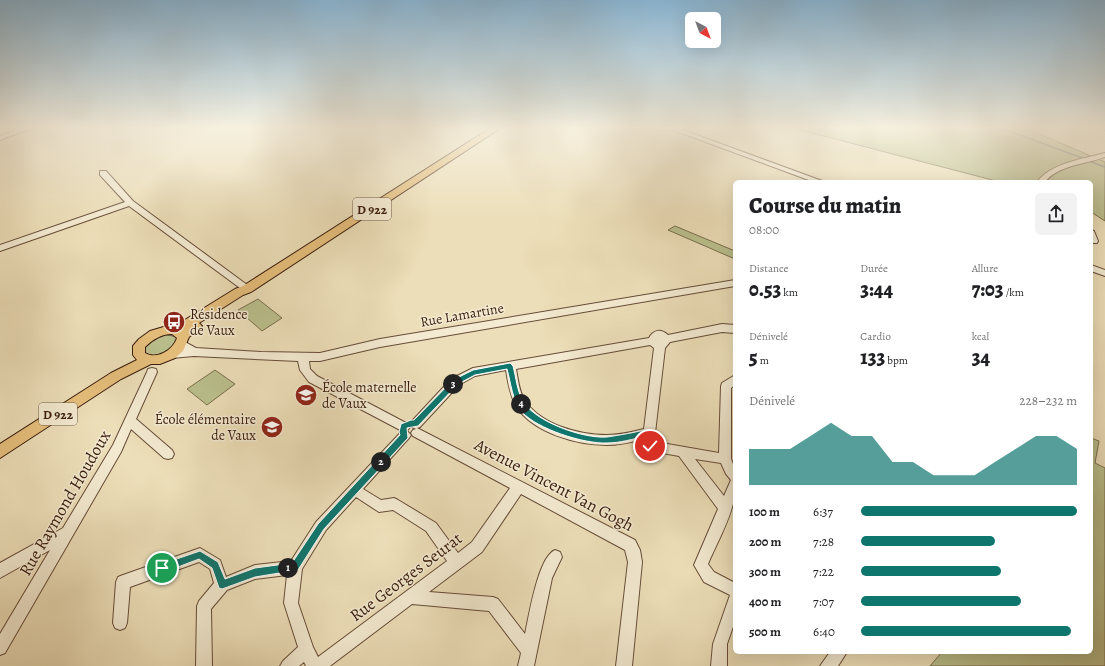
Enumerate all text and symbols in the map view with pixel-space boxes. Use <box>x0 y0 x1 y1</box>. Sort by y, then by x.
north arrow <box>685 12 721 48</box>
map controls <box>685 12 721 48</box>
text: Course du matin <box>749 191 901 221</box>
button: share <box>1035 193 1077 235</box>
road number: D 922 <box>353 198 391 220</box>
text: 08:00 <box>749 221 779 238</box>
text: Distance <box>749 261 788 276</box>
text: Durée <box>860 261 888 276</box>
text: Allure <box>972 261 998 276</box>
text: 0.53 <box>749 276 781 303</box>
text: 3:44 <box>860 276 893 303</box>
text: 7:03 <box>972 276 1004 303</box>
text: km <box>781 285 798 300</box>
text: /km <box>1004 285 1024 300</box>
street label: Rue Lamartine <box>419 298 505 332</box>
place label: Résidence de Vaux <box>190 305 247 340</box>
bus stop icon: Résidence de Vaux <box>161 309 187 335</box>
text: Dénivelé <box>749 329 788 344</box>
text: Cardio <box>860 329 891 344</box>
text: kcal <box>972 329 989 344</box>
text: 5 <box>749 344 758 371</box>
text: 133 <box>860 344 885 371</box>
text: 34 <box>972 344 990 371</box>
text: m <box>758 353 769 368</box>
text: bpm <box>885 353 908 368</box>
pin: 3 <box>443 374 463 394</box>
text: 3 <box>451 376 455 391</box>
place label: École maternelle de Vaux <box>322 378 417 413</box>
school or university icon: École maternelle de Vaux <box>293 382 319 408</box>
text: Dénivelé <box>749 392 795 409</box>
text: 228–232 m <box>1019 392 1077 409</box>
pin: 4 <box>511 394 531 414</box>
text: 4 <box>518 396 524 411</box>
road number: D 922 <box>39 403 77 425</box>
place label: École élémentaire de Vaux <box>155 410 256 445</box>
school or university icon: École élémentaire de Vaux <box>259 414 285 440</box>
street label: Rue Raymond Houdoux <box>14 426 116 580</box>
pin <box>633 429 667 463</box>
street label: Avenue Vincent Van Gogh <box>469 433 638 537</box>
icon: check <box>639 435 661 457</box>
pin: 2 <box>371 452 391 472</box>
text: 2 <box>378 454 384 469</box>
text: 100 m <box>749 503 780 520</box>
text: 6:37 <box>813 503 833 520</box>
street label: Rue Georges Seurat <box>345 527 467 627</box>
text: 200 m <box>749 533 782 550</box>
text: 7:28 <box>813 533 834 550</box>
pin <box>145 551 179 585</box>
icon: arrive <box>151 557 173 579</box>
pin: 1 <box>278 558 298 578</box>
text: 1 <box>286 560 290 575</box>
text: 300 m <box>749 563 781 580</box>
text: 7:22 <box>813 563 834 580</box>
text: 400 m <box>749 593 781 610</box>
text: 7:07 <box>813 593 834 610</box>
text: 500 m <box>749 623 781 640</box>
text: 6:40 <box>813 623 835 640</box>

